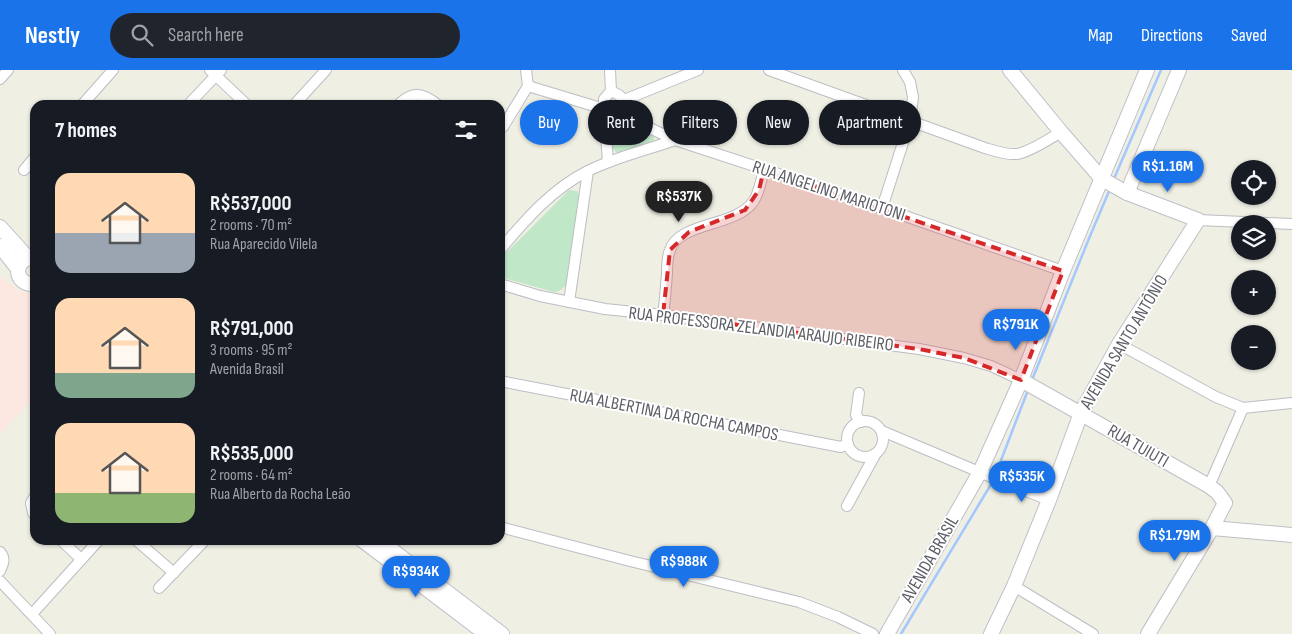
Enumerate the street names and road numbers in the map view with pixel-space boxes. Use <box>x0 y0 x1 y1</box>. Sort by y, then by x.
street label: RUA ANGELINO MARIOTONI <box>750 156 908 226</box>
street label: AVENIDA SANTO ANTÔNIO <box>1075 271 1172 414</box>
street label: RUA PROFESSORA ZELANDIA ARAUJO RIBEIRO <box>627 302 895 356</box>
street label: RUA ALBERTINA DA ROCHA CAMPOS <box>568 384 780 446</box>
street label: RUA TUIUTI <box>1104 420 1172 472</box>
street label: AVENIDA BRASIL <box>896 512 963 607</box>

